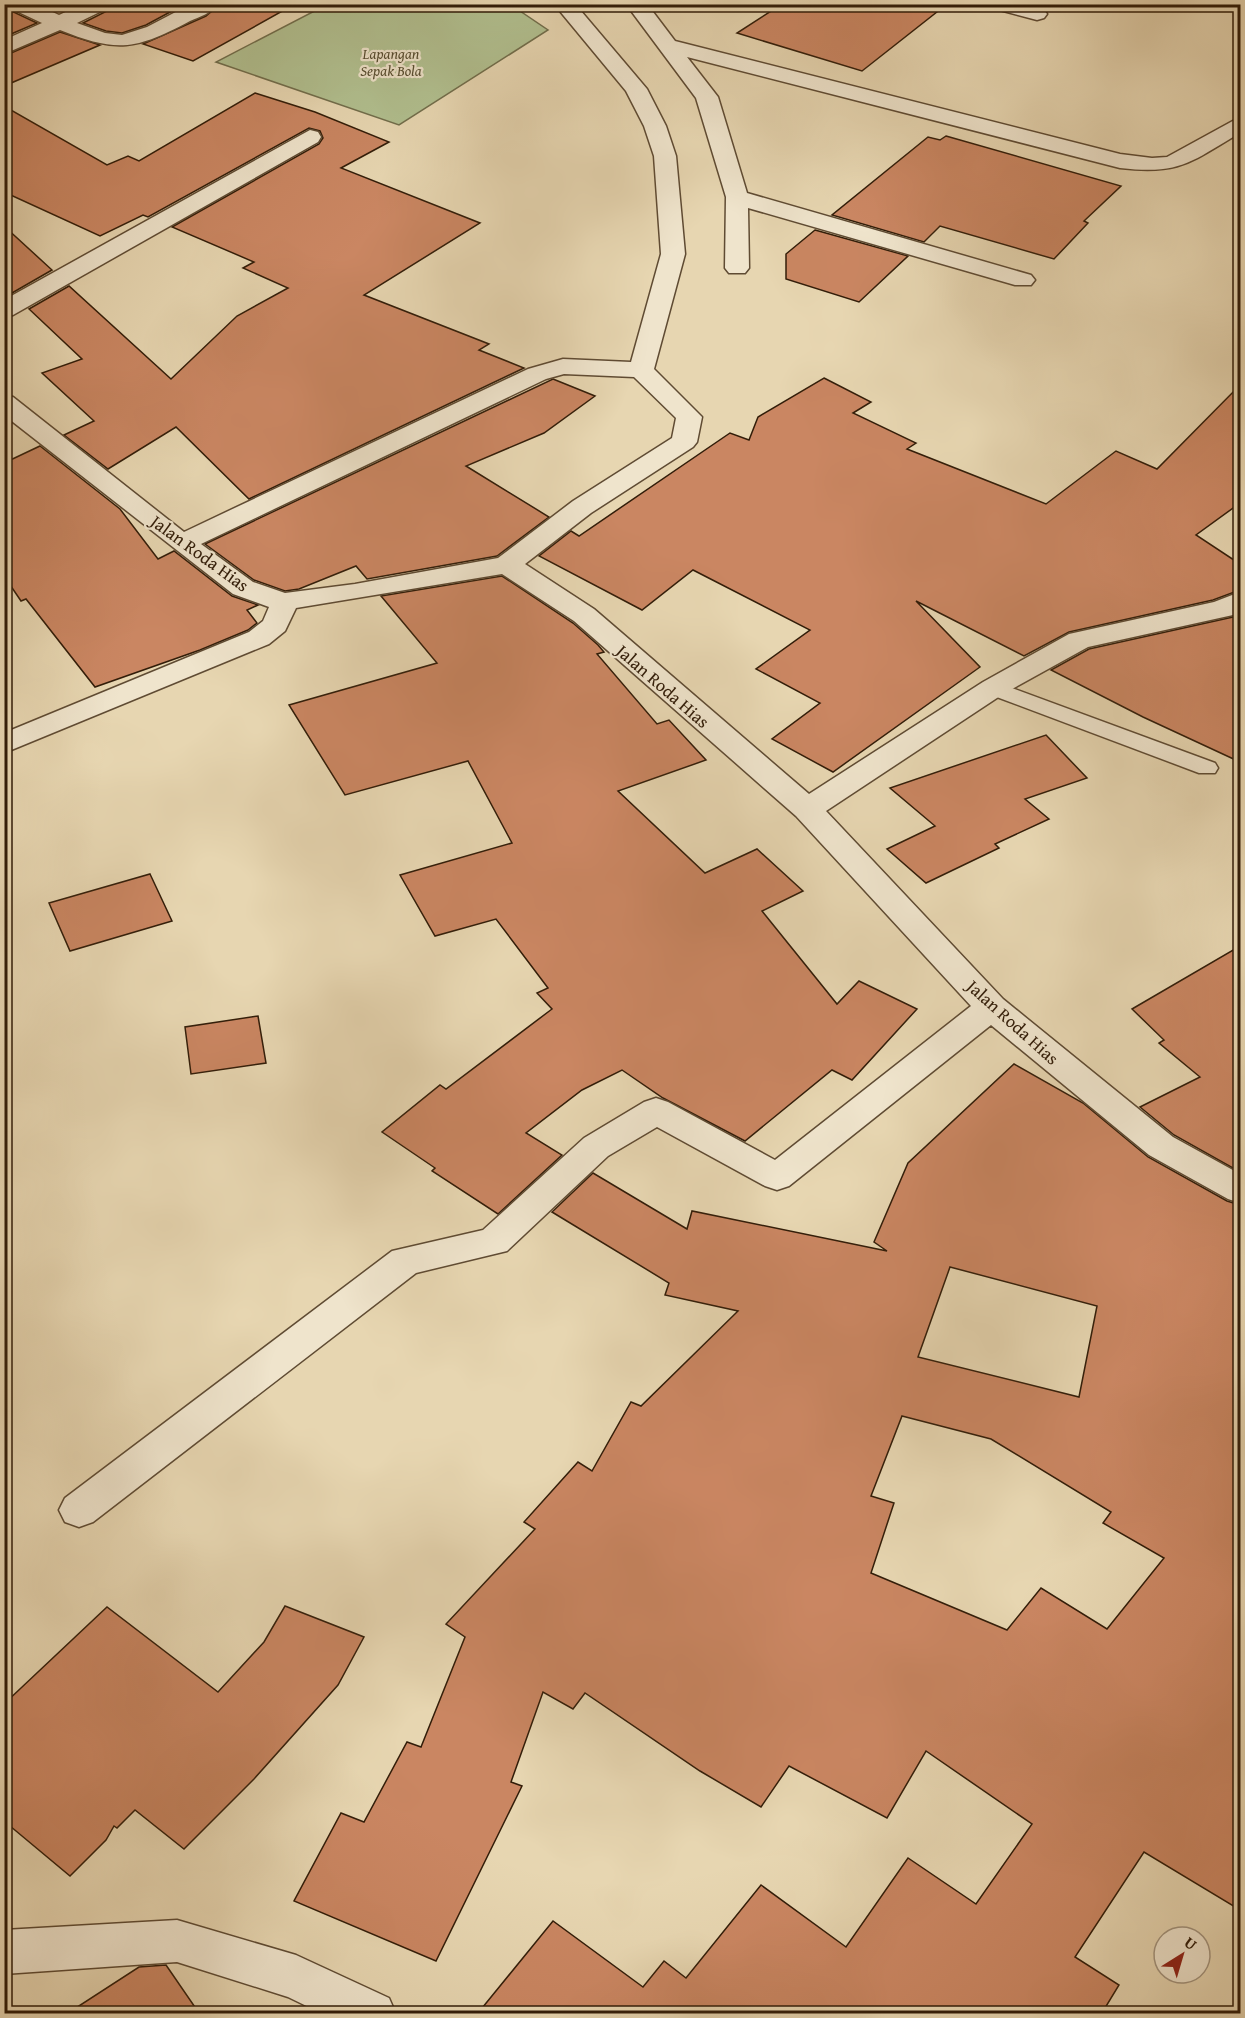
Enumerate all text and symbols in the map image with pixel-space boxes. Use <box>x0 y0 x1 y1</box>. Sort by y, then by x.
park label: Lapangan Sepak Bola <box>360 43 422 81</box>
street label: Jalan Roda Hias <box>143 507 255 598</box>
street label: Jalan Roda Hias <box>609 636 716 734</box>
street label: Jalan Roda Hias <box>959 972 1065 1071</box>
north arrow <box>1152 1925 1212 1985</box>
text: U <box>1180 1930 1203 1956</box>

